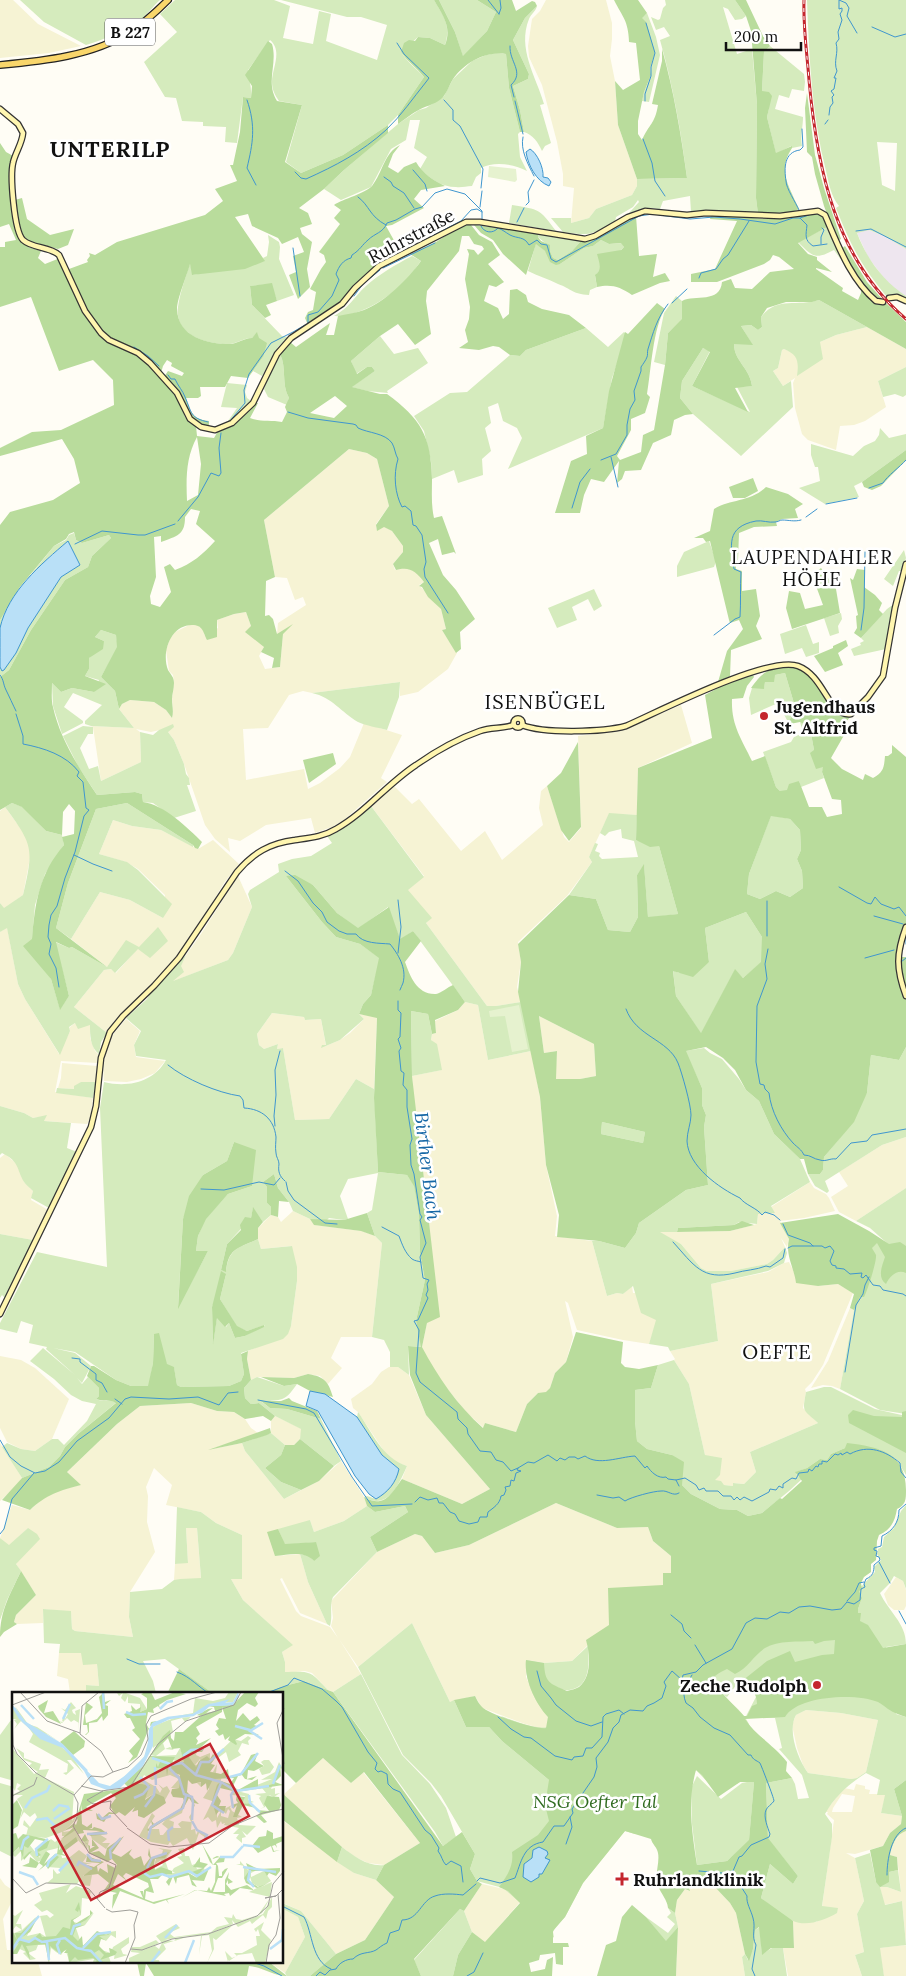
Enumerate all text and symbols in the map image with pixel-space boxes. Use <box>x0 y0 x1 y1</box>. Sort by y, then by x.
road number: B 227 <box>105 18 155 46</box>
scale bar <box>726 20 801 52</box>
text: 200 m <box>734 27 778 46</box>
district label: UNTERILP <box>50 135 170 163</box>
street label: Ruhrstraße <box>364 203 459 268</box>
district label: LAUPENDAHLER HÖHE <box>731 545 893 591</box>
district label: ISENBÜGEL <box>484 689 606 714</box>
place label: Jugendhaus St. Altfrid <box>774 695 875 739</box>
marker: Jugendhaus St. Altfrid <box>758 710 770 722</box>
water label: Birther Bach <box>409 1110 447 1222</box>
district label: OEFTE <box>742 1339 812 1364</box>
place label: Zeche Rudolph <box>680 1674 807 1697</box>
marker: Zeche Rudolph <box>811 1679 823 1691</box>
inset map <box>12 1692 284 1964</box>
park label: NSG Oefter Tal <box>533 1790 657 1813</box>
place label: Ruhrlandklinik <box>633 1868 764 1891</box>
marker: Ruhrlandklinik <box>615 1872 629 1886</box>

